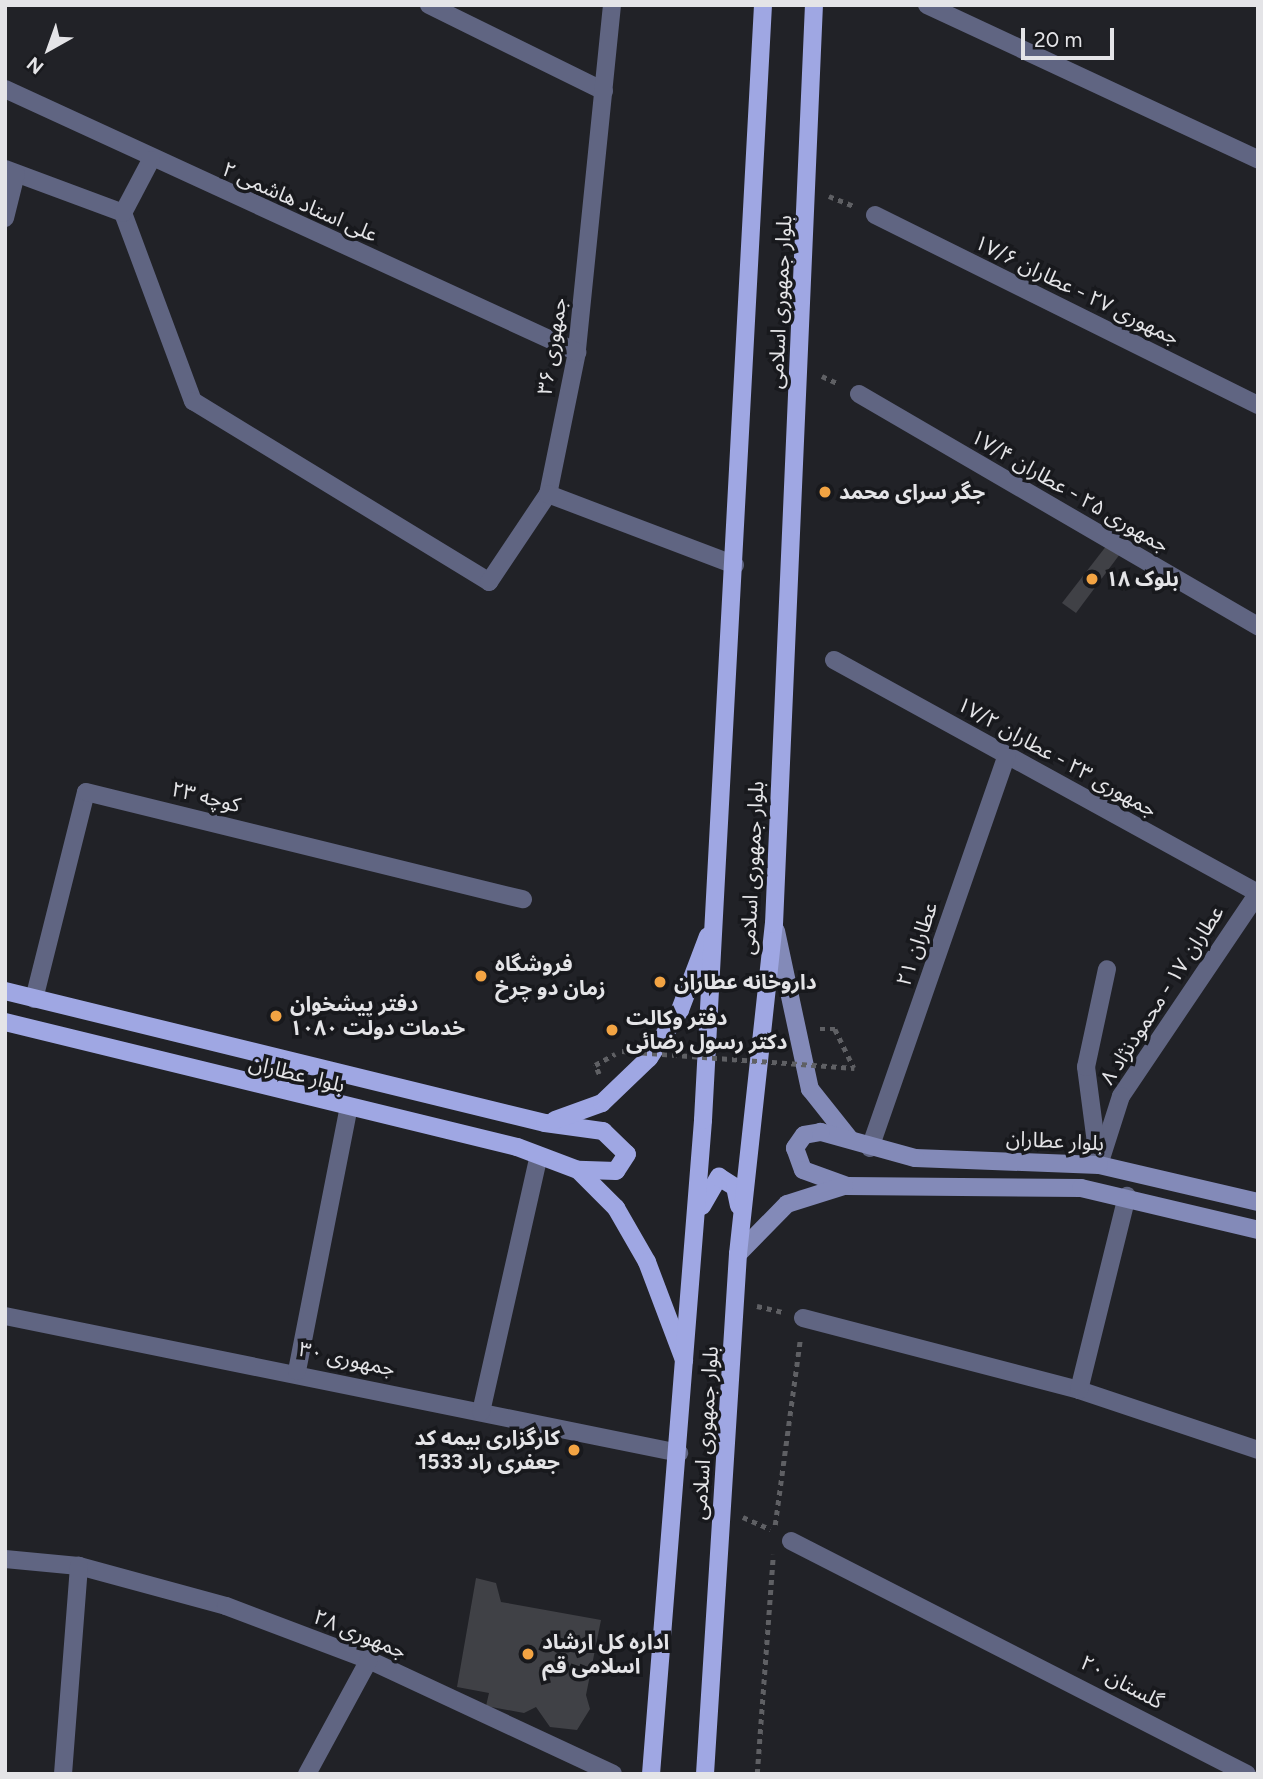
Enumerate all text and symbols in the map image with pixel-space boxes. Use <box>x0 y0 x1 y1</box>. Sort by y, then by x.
north arrow <box>14 14 84 84</box>
scale bar <box>1025 14 1118 58</box>
text: 20 m <box>1034 27 1082 52</box>
text: N <box>22 52 48 79</box>
street label: علی استاد هاشمی ۲ <box>218 156 382 248</box>
street label: بلوار جمهوری اسلامی <box>763 214 797 390</box>
street label: جمهوری ۲۷ - عطاران ۱۷/۶ <box>971 229 1183 351</box>
street label: جمهوری ۳۶ <box>532 296 572 396</box>
street label: جمهوری ۲۵ - عطاران ۱۷/۴ <box>966 424 1174 558</box>
place label: جگر سرای محمد <box>839 479 985 505</box>
marker: جگر سرای محمد <box>817 484 833 500</box>
place label: بلوک ۱۸ <box>1106 566 1179 592</box>
marker: بلوک ۱۸ <box>1084 571 1100 587</box>
street label: جمهوری ۲۳ - عطاران ۱۷/۲ <box>953 692 1161 822</box>
street label: کوچه ۲۳ <box>169 776 243 818</box>
street label: بلوار جمهوری اسلامی <box>735 780 769 956</box>
street label: عطاران ۲۱ <box>891 899 943 989</box>
street label: عطاران ۱۷ - محمودنژاد ۸ <box>1095 901 1229 1089</box>
place label: فروشگاه زمان دو چرخ <box>495 951 606 1001</box>
marker: فروشگاه زمان دو چرخ <box>473 968 489 984</box>
place label: داروخانه عطاران <box>674 969 817 995</box>
marker: داروخانه عطاران <box>652 974 668 990</box>
place label: دفتر پیشخوان خدمات دولت ۱۰۸۰ <box>290 991 465 1041</box>
place label: دفتر وکالت دکتر رسول رضائی <box>626 1005 787 1055</box>
marker: دفتر پیشخوان خدمات دولت ۱۰۸۰ <box>268 1008 284 1024</box>
marker: دفتر وکالت دکتر رسول رضائی <box>604 1022 620 1038</box>
street label: بلوار عطاران <box>246 1050 348 1098</box>
street label: بلوار عطاران <box>1005 1126 1105 1156</box>
street label: جمهوری ۳۰ <box>296 1336 398 1382</box>
street label: بلوار جمهوری اسلامی <box>686 1345 724 1521</box>
place label: کارگزاری بیمه کد 1533 جعفری راد <box>414 1425 560 1475</box>
marker: کارگزاری بیمه کد 1533 جعفری راد <box>566 1442 582 1458</box>
street label: جمهوری ۲۸ <box>310 1604 410 1664</box>
place label: اداره کل ارشاد اسلامی قم <box>542 1629 669 1679</box>
marker: اداره کل ارشاد اسلامی قم <box>520 1646 536 1662</box>
street label: گلستان ۲۰ <box>1076 1650 1168 1714</box>

